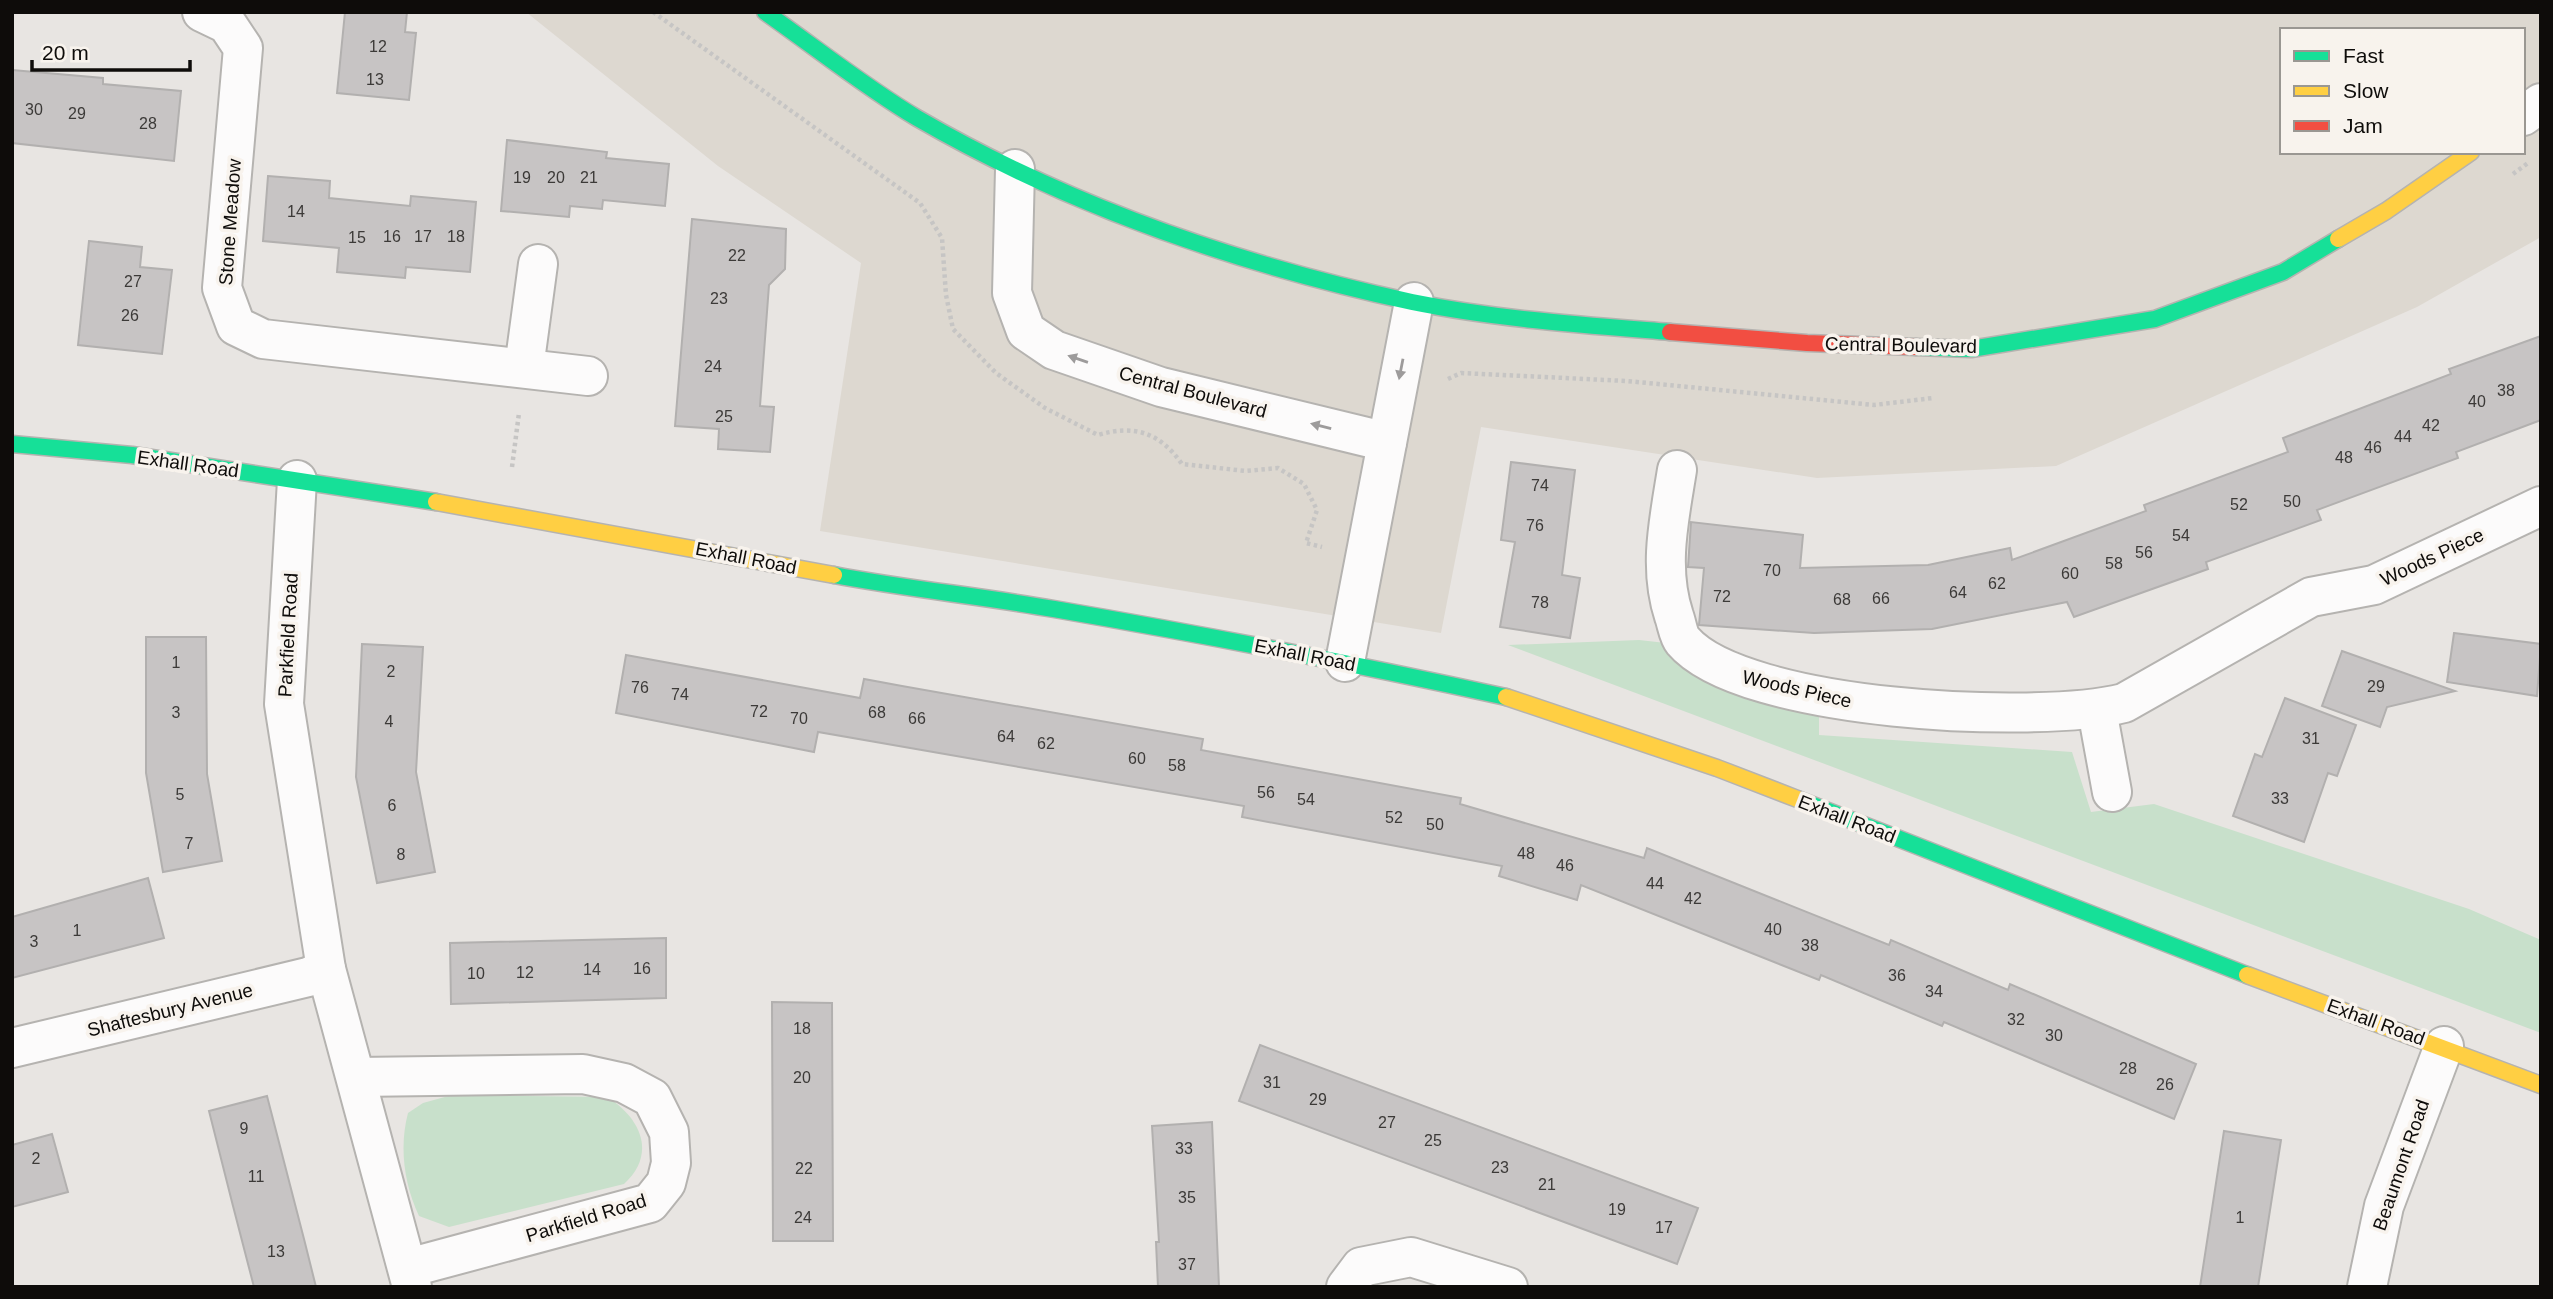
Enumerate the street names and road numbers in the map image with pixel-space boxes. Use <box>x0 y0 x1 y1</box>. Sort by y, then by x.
street label: Stone Meadow <box>215 158 245 286</box>
street label: Central Boulevard <box>1825 333 1977 357</box>
street label: Central Boulevard <box>1117 362 1269 422</box>
street label: Exhall Road <box>136 446 240 482</box>
street label: Woods Piece <box>2377 524 2487 590</box>
street label: Exhall Road <box>694 538 798 578</box>
street label: Parkfield Road <box>274 572 302 698</box>
street label: Exhall Road <box>1253 635 1357 675</box>
street label: Woods Piece <box>1740 666 1854 712</box>
street label: Exhall Road <box>1795 791 1899 847</box>
street label: Shaftesbury Avenue <box>85 979 255 1041</box>
street label: Exhall Road <box>2324 995 2428 1049</box>
street label: Beaumont Road <box>2369 1097 2433 1233</box>
street label: Parkfield Road <box>523 1190 649 1246</box>

